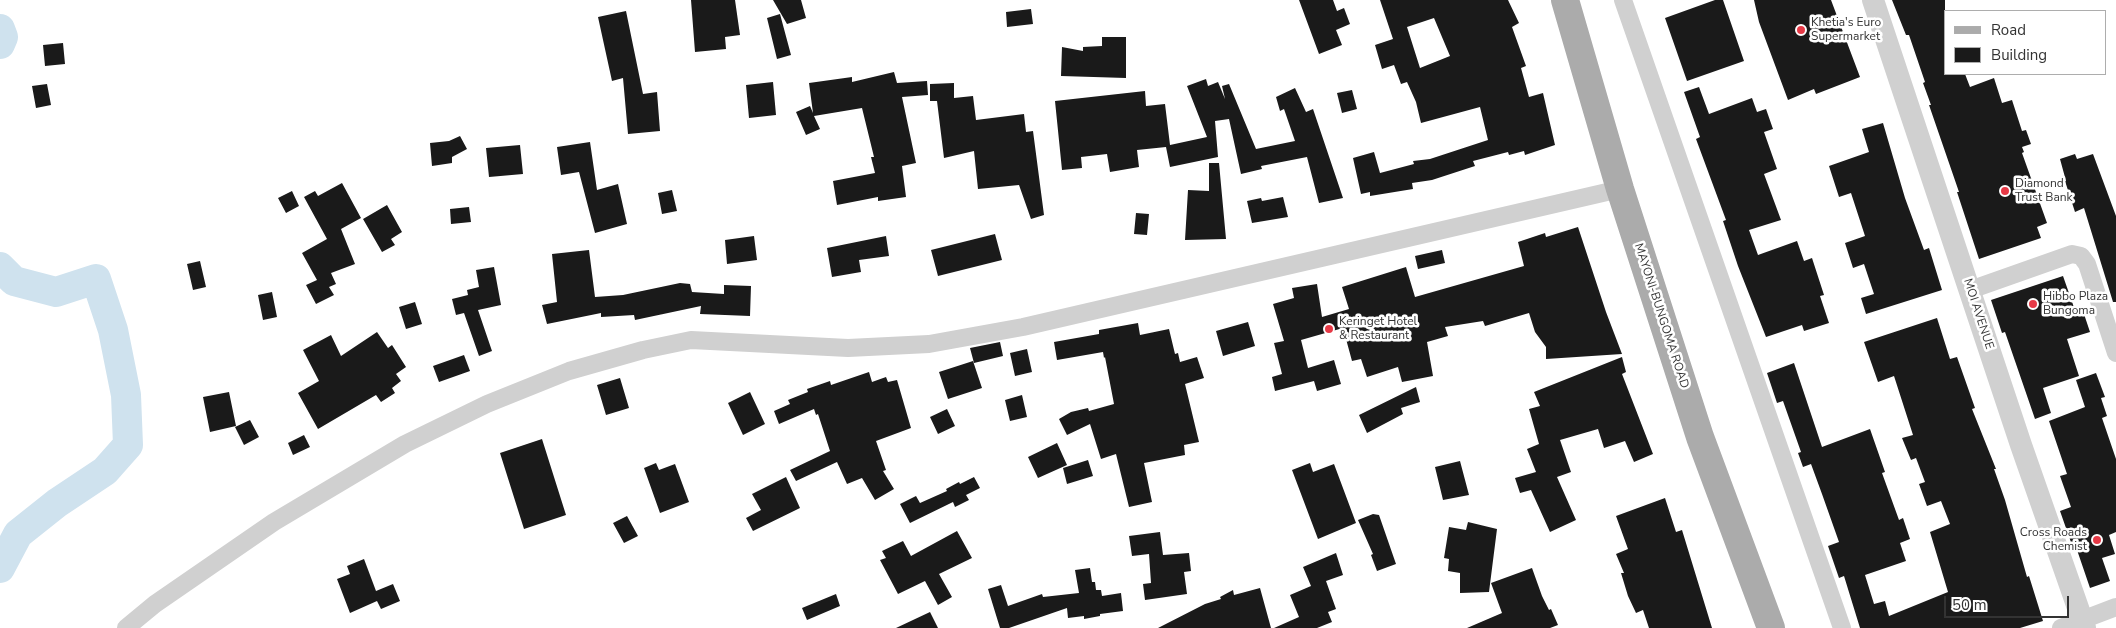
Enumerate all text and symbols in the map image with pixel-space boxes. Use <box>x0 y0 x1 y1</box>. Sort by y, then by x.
legend <box>1944 10 2106 75</box>
place label: Khetia's Euro Supermarket <box>1811 16 1881 44</box>
text: Road <box>1991 20 2026 40</box>
marker: Khetia's Euro Supermarket <box>1795 24 1807 36</box>
text: Building <box>1991 45 2047 65</box>
place label: Diamond Trust Bank <box>2015 177 2073 205</box>
marker: Diamond Trust Bank <box>1999 185 2011 197</box>
street label: MAYONI-BUNGOMA ROAD <box>1631 242 1691 390</box>
street label: MOI AVENUE <box>1960 277 1996 351</box>
place label: Hibbo Plaza Bungoma <box>2043 290 2108 318</box>
marker: Hibbo Plaza Bungoma <box>2027 298 2039 310</box>
place label: Keringet Hotel & Restaurant <box>1339 315 1417 343</box>
marker: Keringet Hotel & Restaurant <box>1323 323 1335 335</box>
place label: Cross Roads Chemist <box>2020 526 2087 554</box>
marker: Cross Roads Chemist <box>2091 534 2103 546</box>
scale bar <box>1946 586 2071 618</box>
text: 50 m <box>1952 595 1987 615</box>

